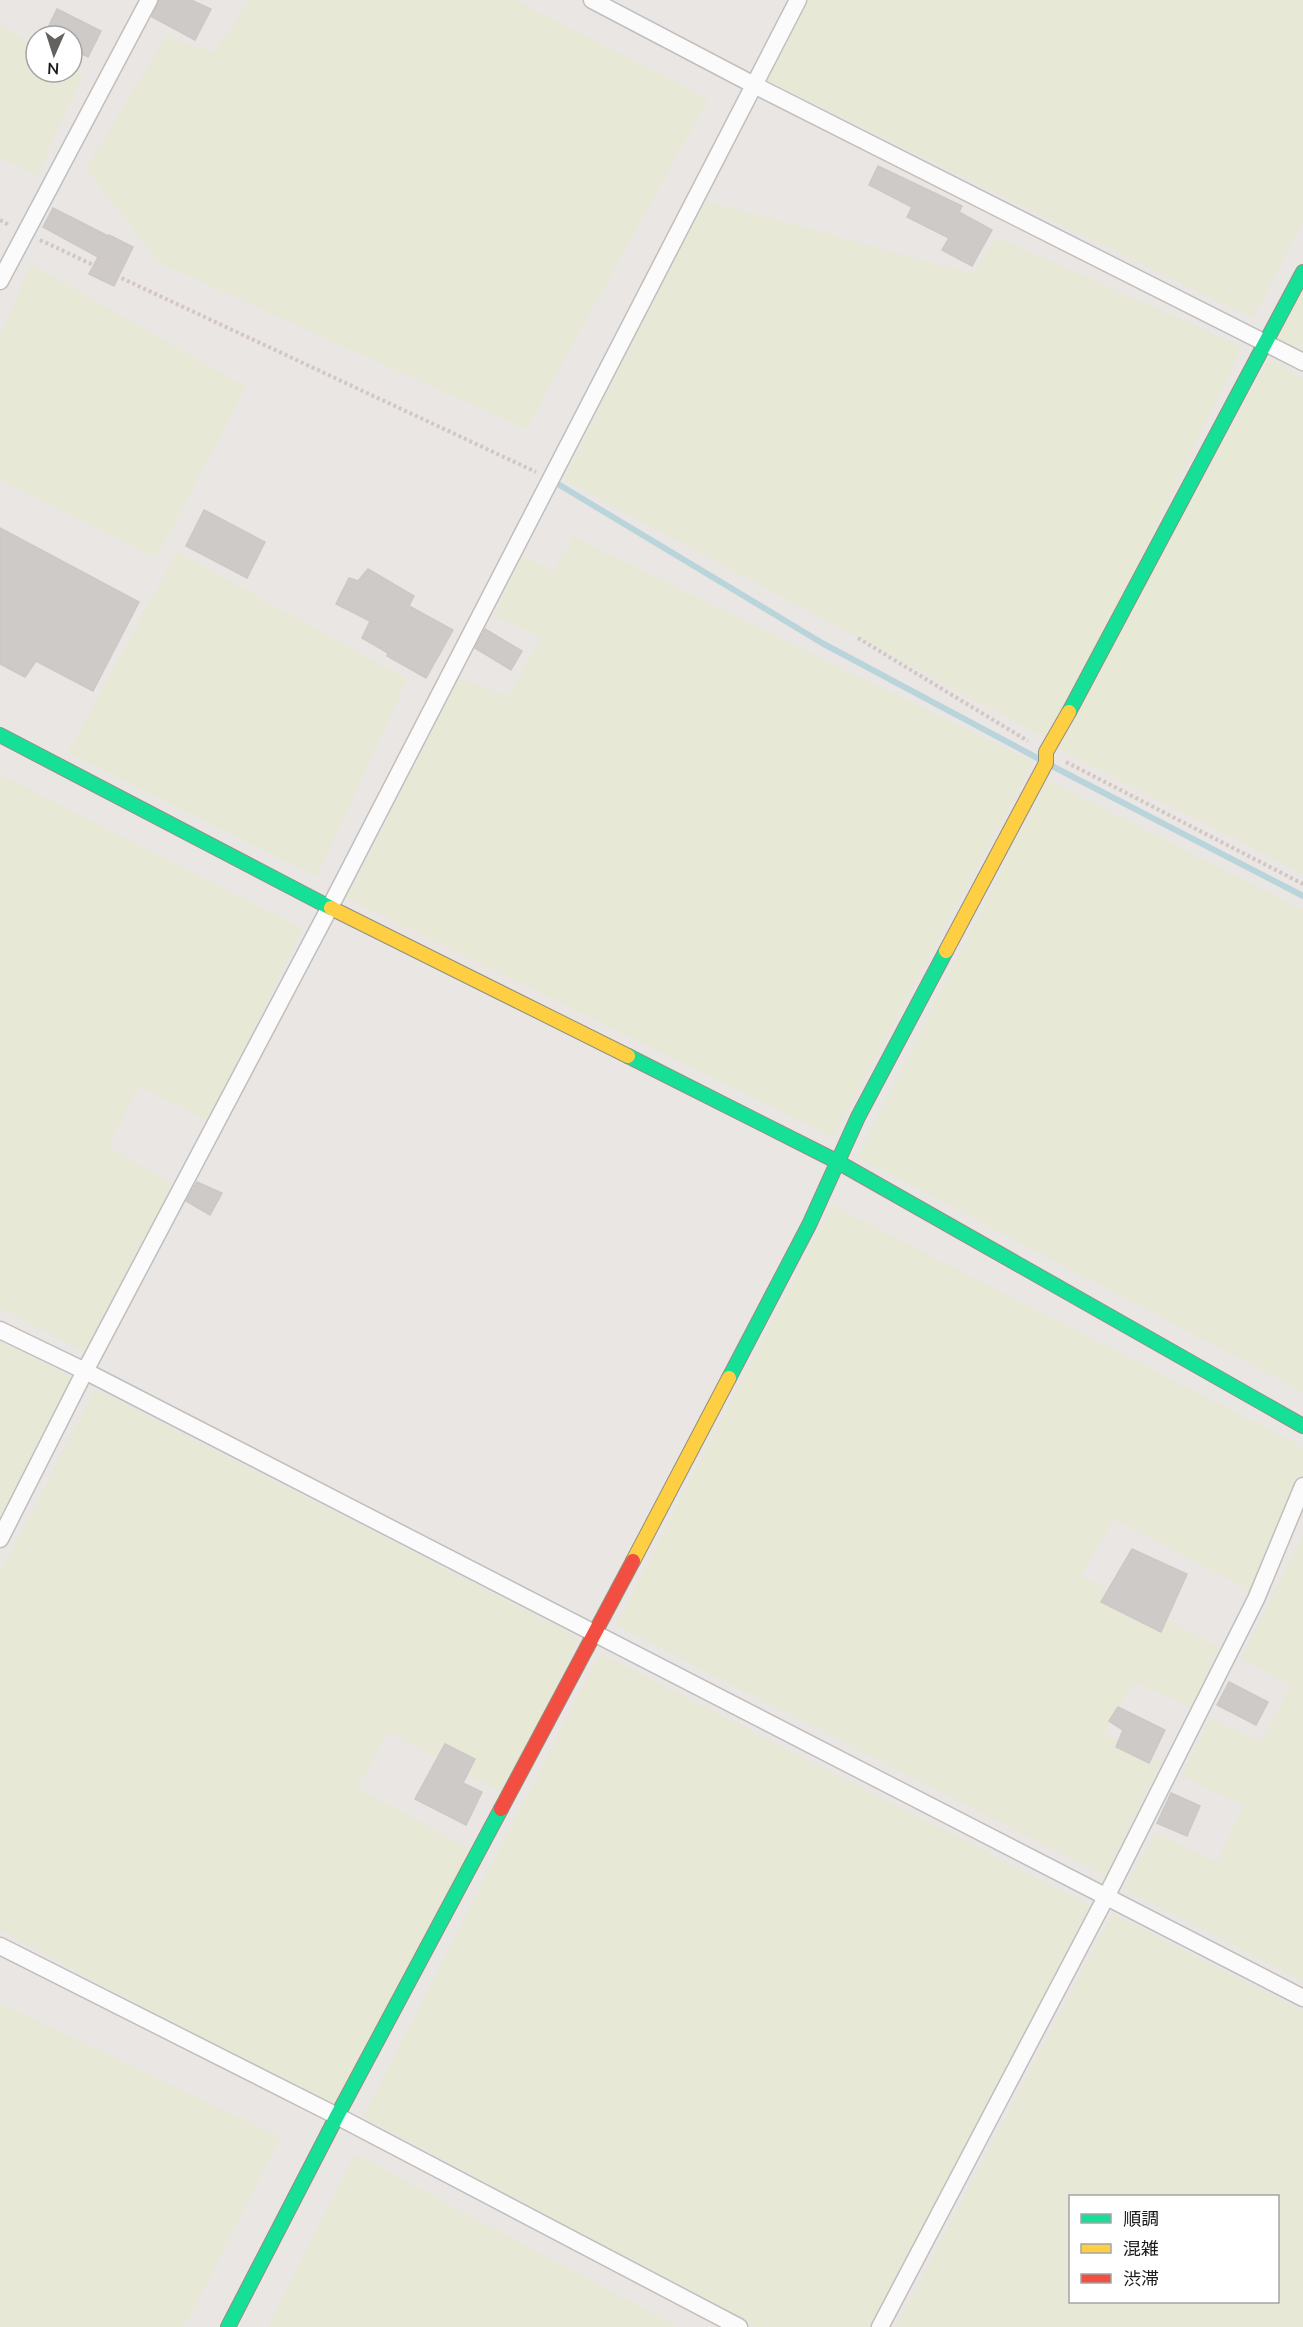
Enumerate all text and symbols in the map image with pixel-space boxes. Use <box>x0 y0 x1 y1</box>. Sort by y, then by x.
north arrow <box>24 24 84 84</box>
text: N <box>47 57 60 79</box>
legend <box>1069 2195 1279 2303</box>
text: 順調 <box>1123 2207 1159 2231</box>
text: 混雑 <box>1123 2237 1159 2261</box>
text: 渋滞 <box>1123 2267 1159 2291</box>

